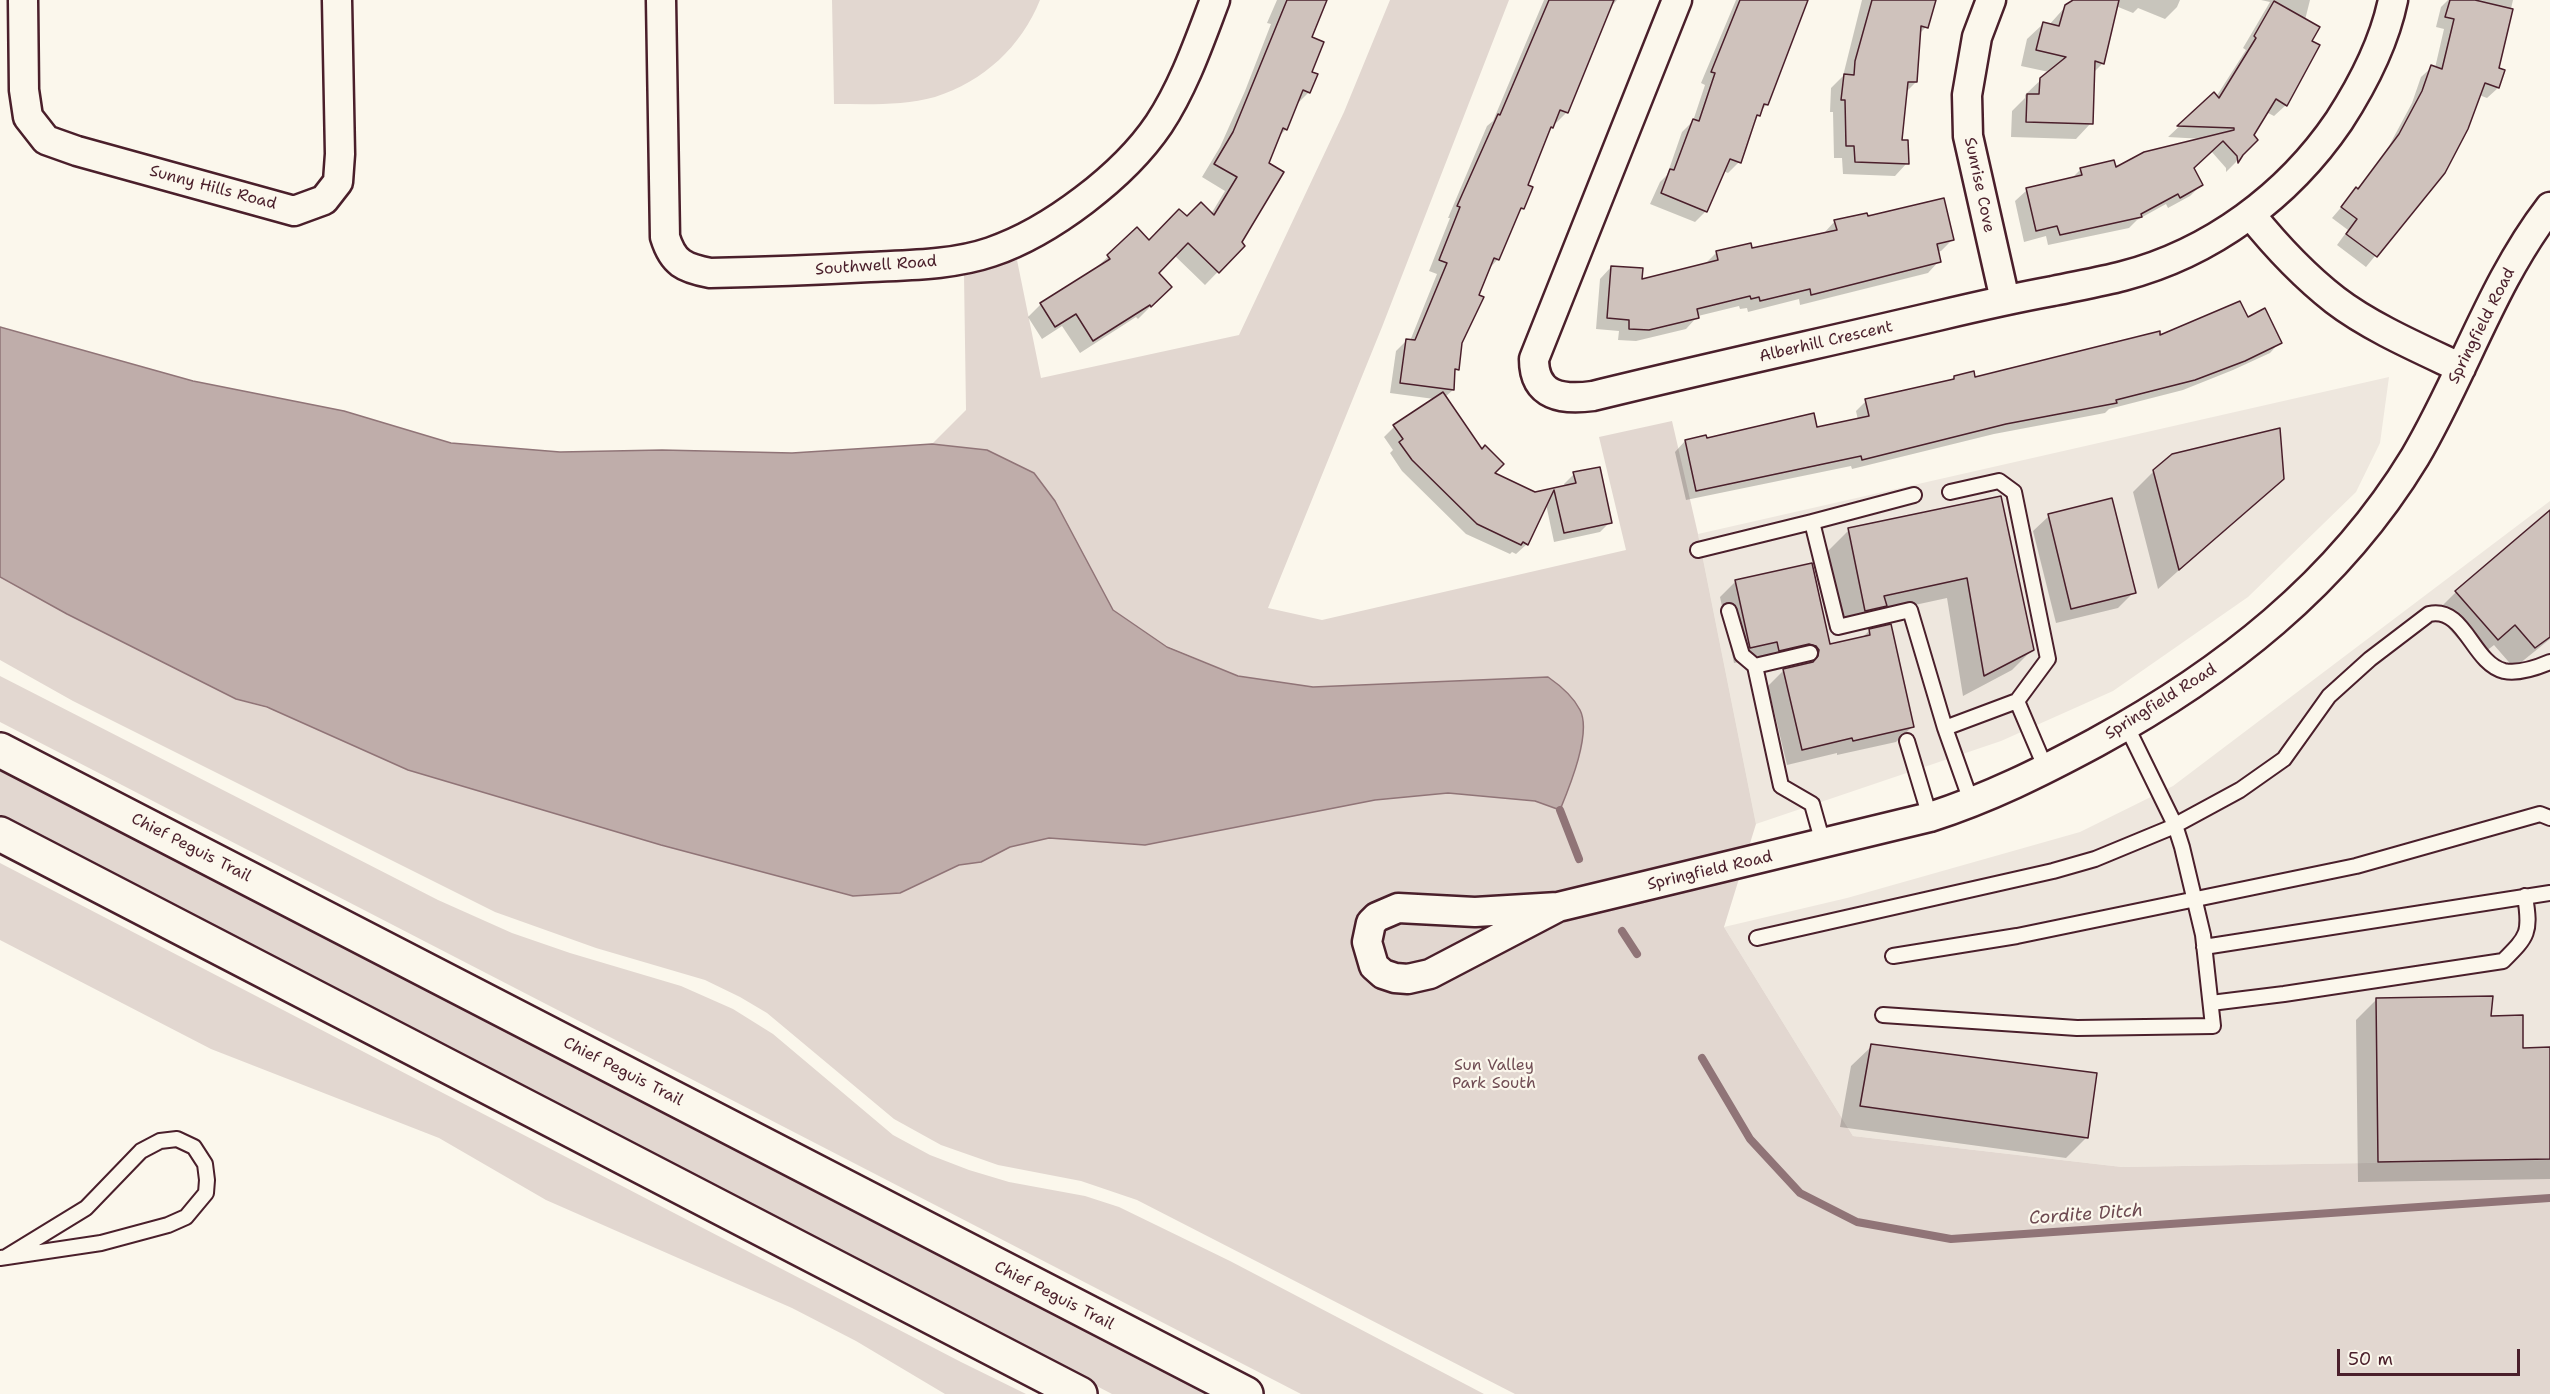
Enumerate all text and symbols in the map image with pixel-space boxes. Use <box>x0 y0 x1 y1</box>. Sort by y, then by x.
street label: Sunrise Cove <box>1960 136 1998 234</box>
street label: Sunny Hills Road <box>147 162 279 214</box>
street label: Southwell Road <box>815 252 937 280</box>
street label: Springfield Road <box>2444 265 2520 387</box>
street label: Alberhill Crescent <box>1757 317 1895 367</box>
street label: Springfield Road <box>2102 660 2220 744</box>
street label: Chief Peguis Trail <box>128 810 254 886</box>
street label: Springfield Road <box>1646 847 1774 895</box>
street label: Chief Peguis Trail <box>560 1034 686 1110</box>
park label: Sun Valley Park South <box>1452 1056 1536 1094</box>
water label: Cordite Ditch <box>2028 1200 2144 1230</box>
street label: Chief Peguis Trail <box>991 1258 1117 1334</box>
scale bar <box>2340 1337 2523 1375</box>
text: 50 m <box>2348 1347 2393 1371</box>

